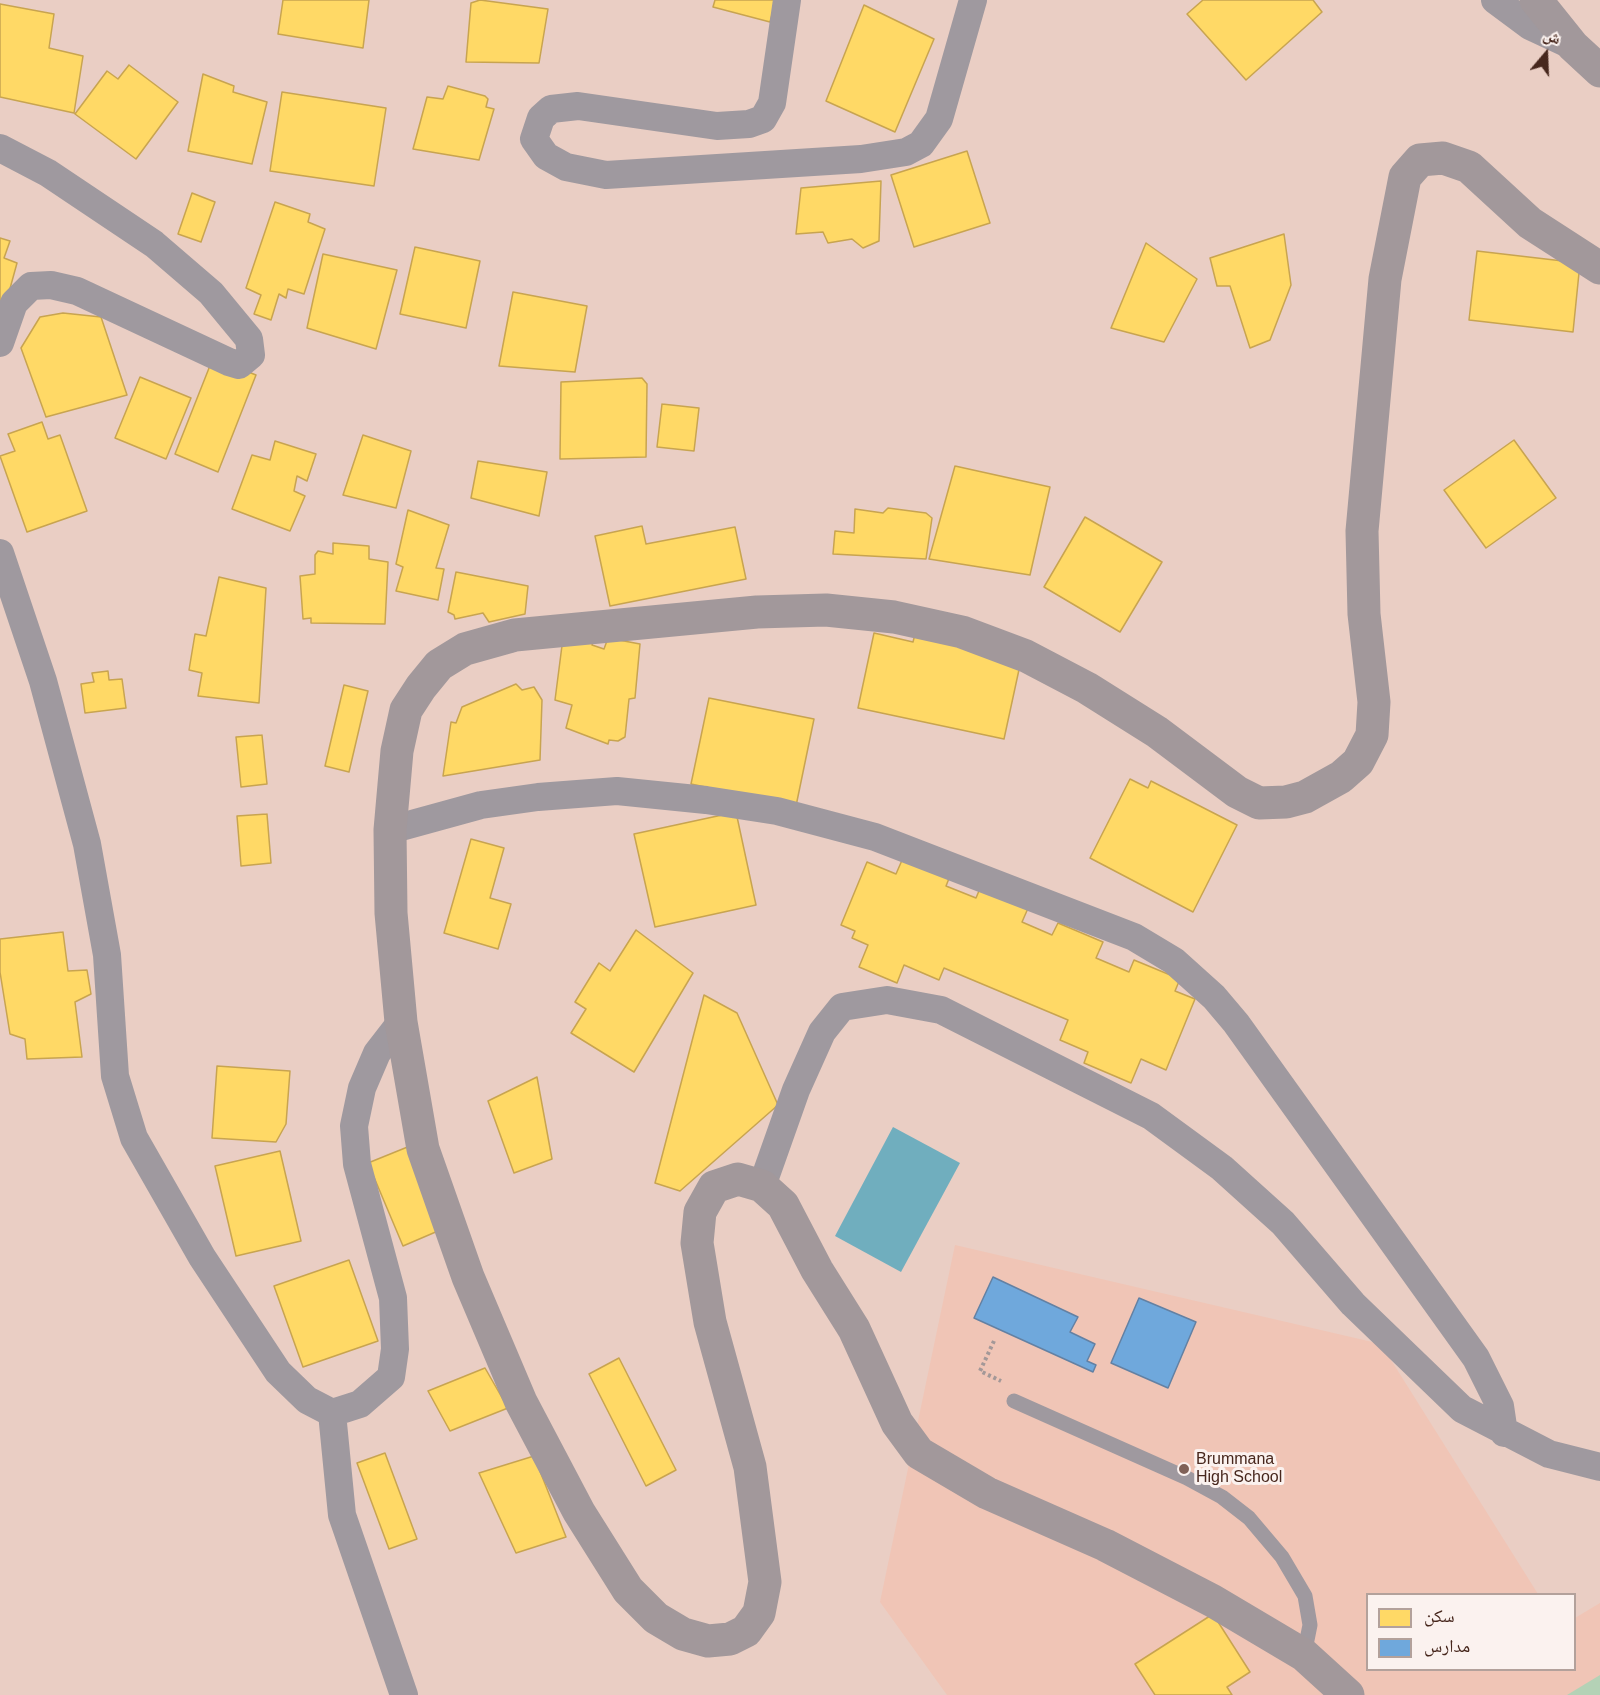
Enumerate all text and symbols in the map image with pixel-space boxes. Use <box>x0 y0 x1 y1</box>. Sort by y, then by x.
north arrow <box>1516 24 1576 84</box>
text: ش <box>1541 26 1563 47</box>
place label: Brummana High School <box>1196 1450 1282 1488</box>
marker: Brummana High School <box>1177 1462 1191 1476</box>
legend <box>1366 1593 1576 1671</box>
text: سكن <box>1424 1606 1455 1626</box>
text: مدارس <box>1424 1636 1470 1656</box>

